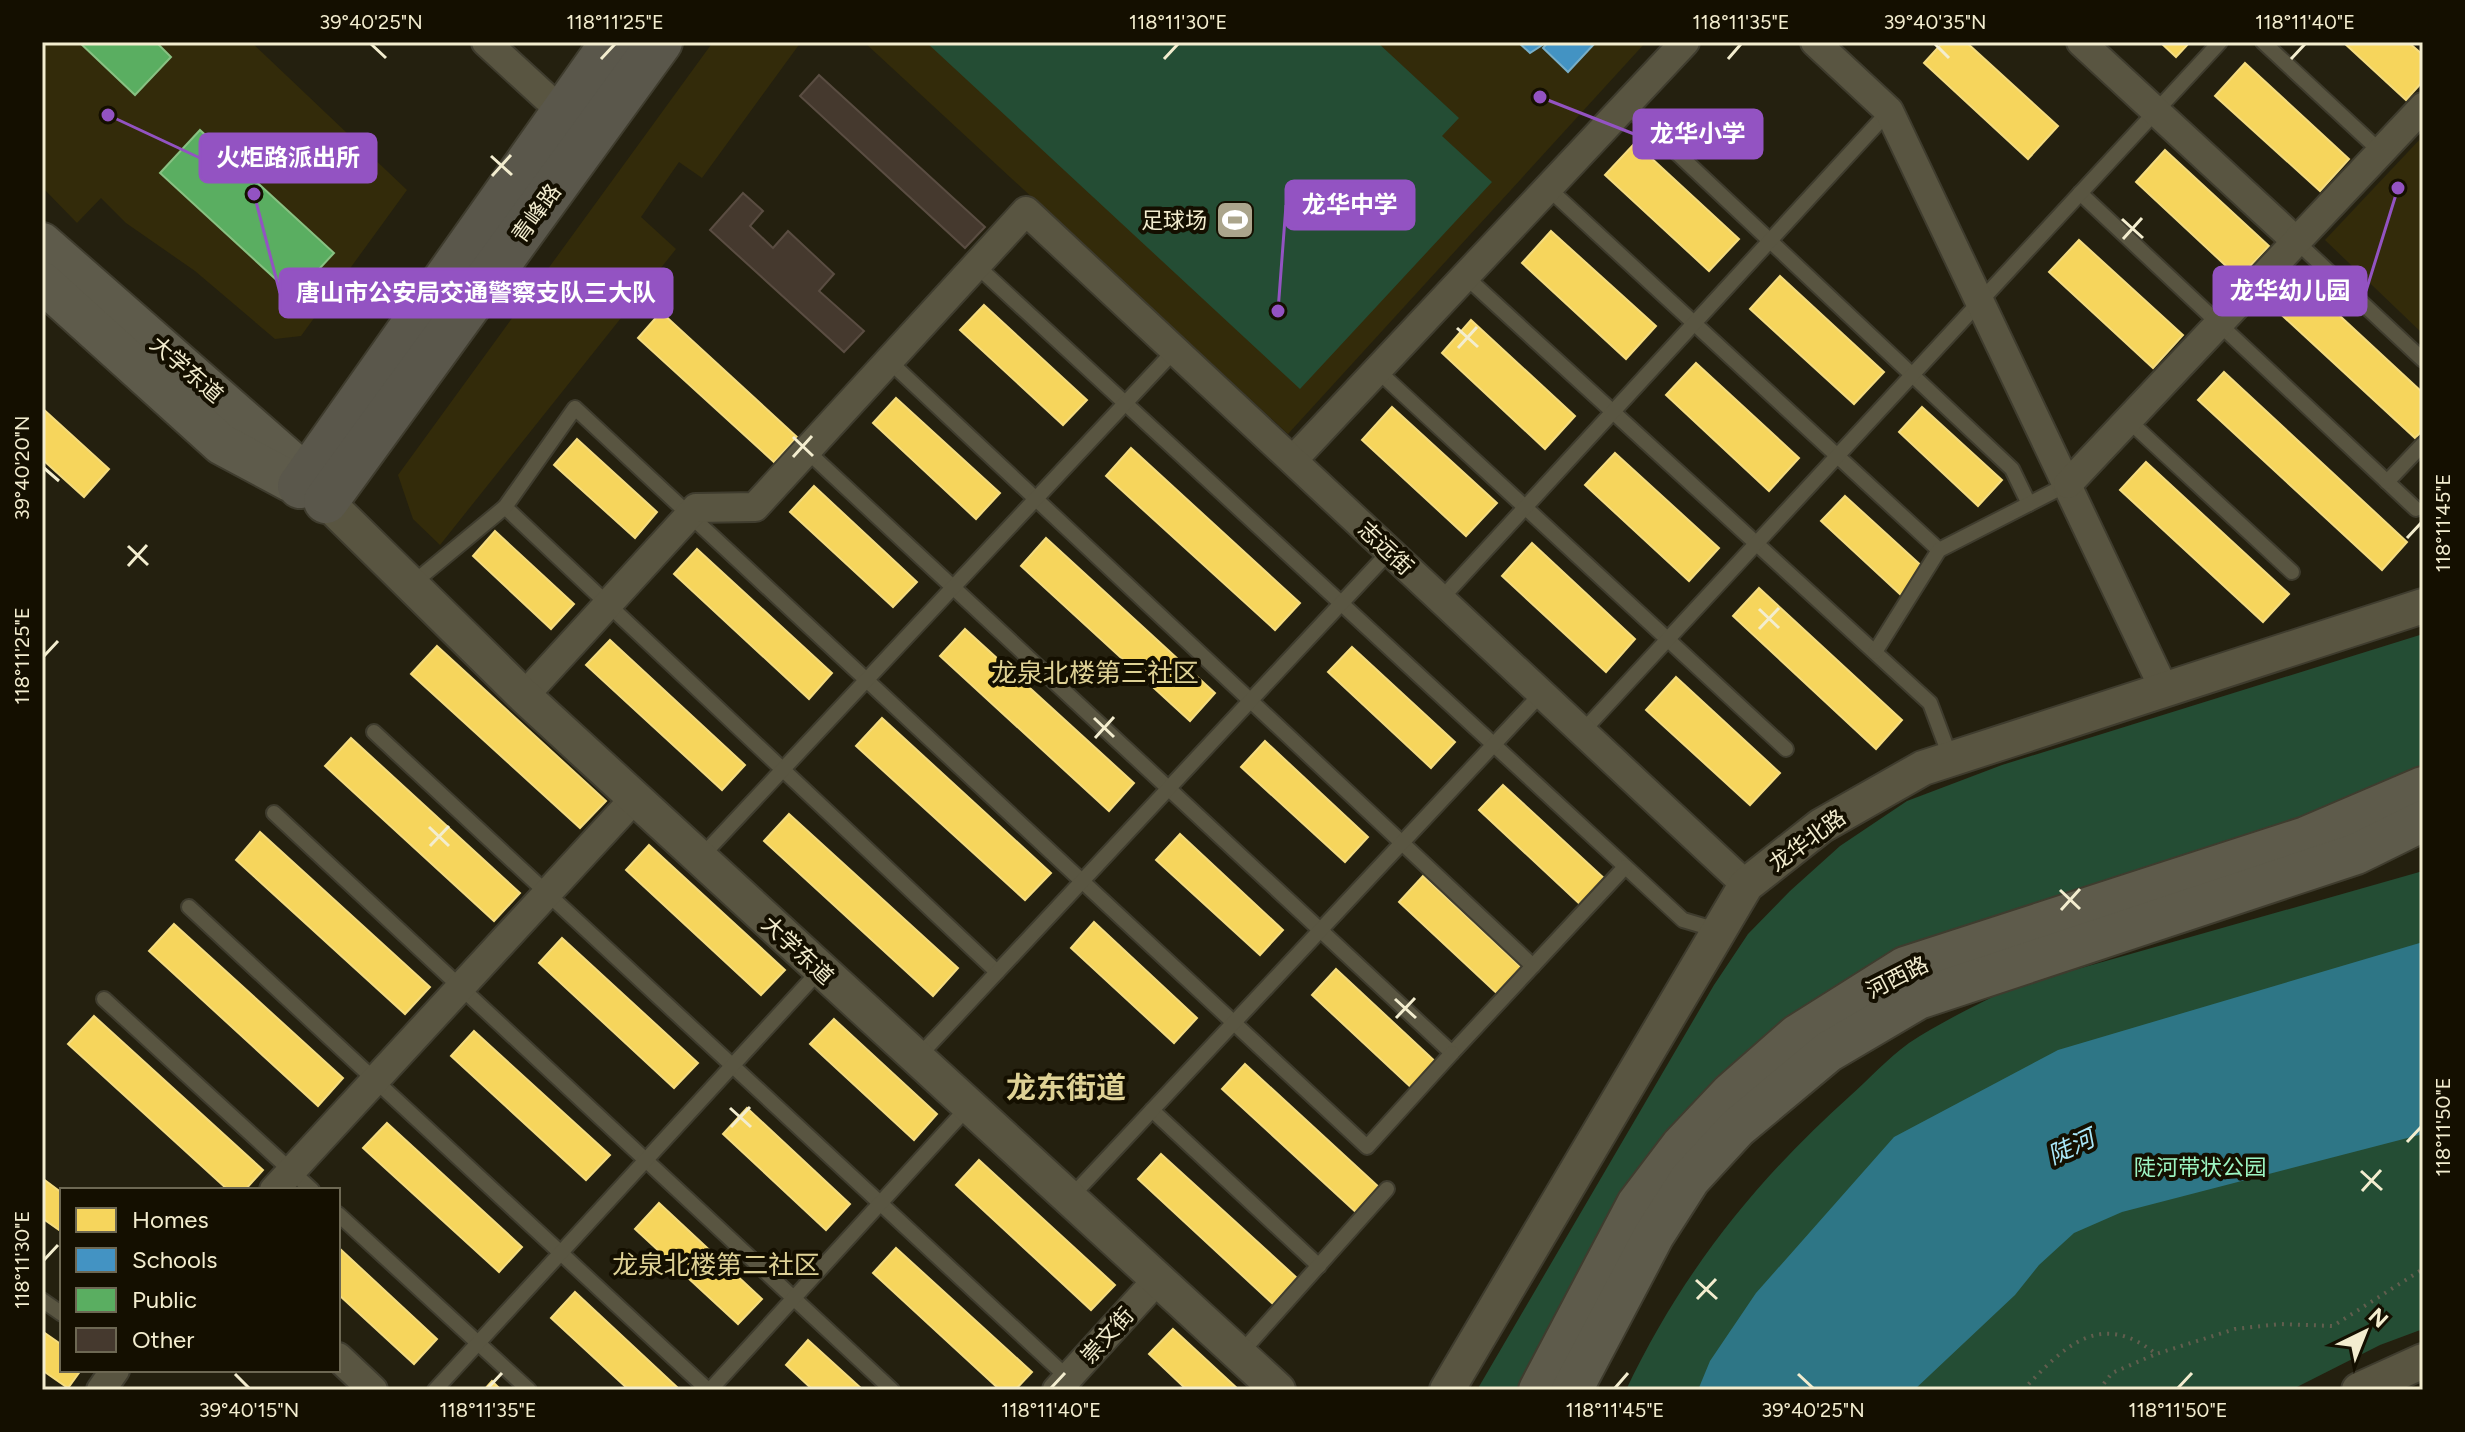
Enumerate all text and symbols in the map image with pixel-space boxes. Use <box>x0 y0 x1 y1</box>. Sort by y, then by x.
text: 39°40'25"N <box>319 10 423 34</box>
text: 118°11'25"E <box>566 10 664 34</box>
text: 118°11'30"E <box>1129 10 1227 34</box>
text: 118°11'35"E <box>1692 10 1790 34</box>
text: 39°40'35"N <box>1883 10 1987 34</box>
text: 118°11'40"E <box>2255 10 2355 34</box>
callout: 龙华小学 <box>1634 110 1762 158</box>
text: 龙华小学 <box>1650 119 1746 148</box>
callout: 火炬路派出所 <box>200 134 376 182</box>
text: 火炬路派出所 <box>216 143 360 172</box>
street label: 青峰路 <box>506 179 567 248</box>
callout: 龙华中学 <box>1286 181 1414 229</box>
text: 龙华中学 <box>1302 190 1398 219</box>
sports icon: 足球场 <box>1214 199 1256 241</box>
place label: 足球场 <box>1141 207 1207 234</box>
callout: 龙华幼儿园 <box>2214 267 2366 315</box>
callout: 唐山市公安局交通警察支队三大队 <box>280 269 672 317</box>
text: 龙华幼儿园 <box>2230 276 2350 305</box>
text: 唐山市公安局交通警察支队三大队 <box>296 278 656 307</box>
street label: 大学东道 <box>145 330 229 408</box>
text: 39°40'20"N <box>10 416 34 520</box>
text: 118°11'45"E <box>2431 474 2455 572</box>
street label: 志远街 <box>1352 516 1419 581</box>
text: 118°11'25"E <box>10 607 34 705</box>
district label: 龙泉北楼第三社区 <box>991 657 1199 689</box>
street label: 龙华北路 <box>1764 804 1851 877</box>
street label: 大学东道 <box>756 910 839 990</box>
street label: 河西路 <box>1862 950 1933 1004</box>
district label: 龙东街道 <box>1006 1069 1126 1106</box>
text: 118°11'50"E <box>2431 1077 2455 1177</box>
water label: 陡河 <box>2043 1122 2102 1170</box>
park label: 陡河带状公园 <box>2134 1154 2266 1181</box>
legend <box>60 1188 340 1372</box>
text: Homes <box>132 1205 209 1234</box>
text: 118°11'30"E <box>10 1211 34 1309</box>
text: Schools <box>132 1245 217 1274</box>
district label: 龙泉北楼第二社区 <box>612 1249 820 1281</box>
text: Public <box>132 1285 197 1314</box>
north arrow <box>2325 1292 2405 1372</box>
street label: 崇文街 <box>1075 1302 1139 1369</box>
text: N <box>2363 1302 2394 1333</box>
text: Other <box>132 1325 194 1354</box>
text: 39°40'15"N <box>199 1398 299 1422</box>
text: 118°11'35"E <box>439 1398 537 1422</box>
text: 118°11'40"E <box>1001 1398 1101 1422</box>
text: 118°11'45"E <box>1566 1398 1664 1422</box>
text: 39°40'25"N <box>1761 1398 1865 1422</box>
text: 118°11'50"E <box>2128 1398 2228 1422</box>

